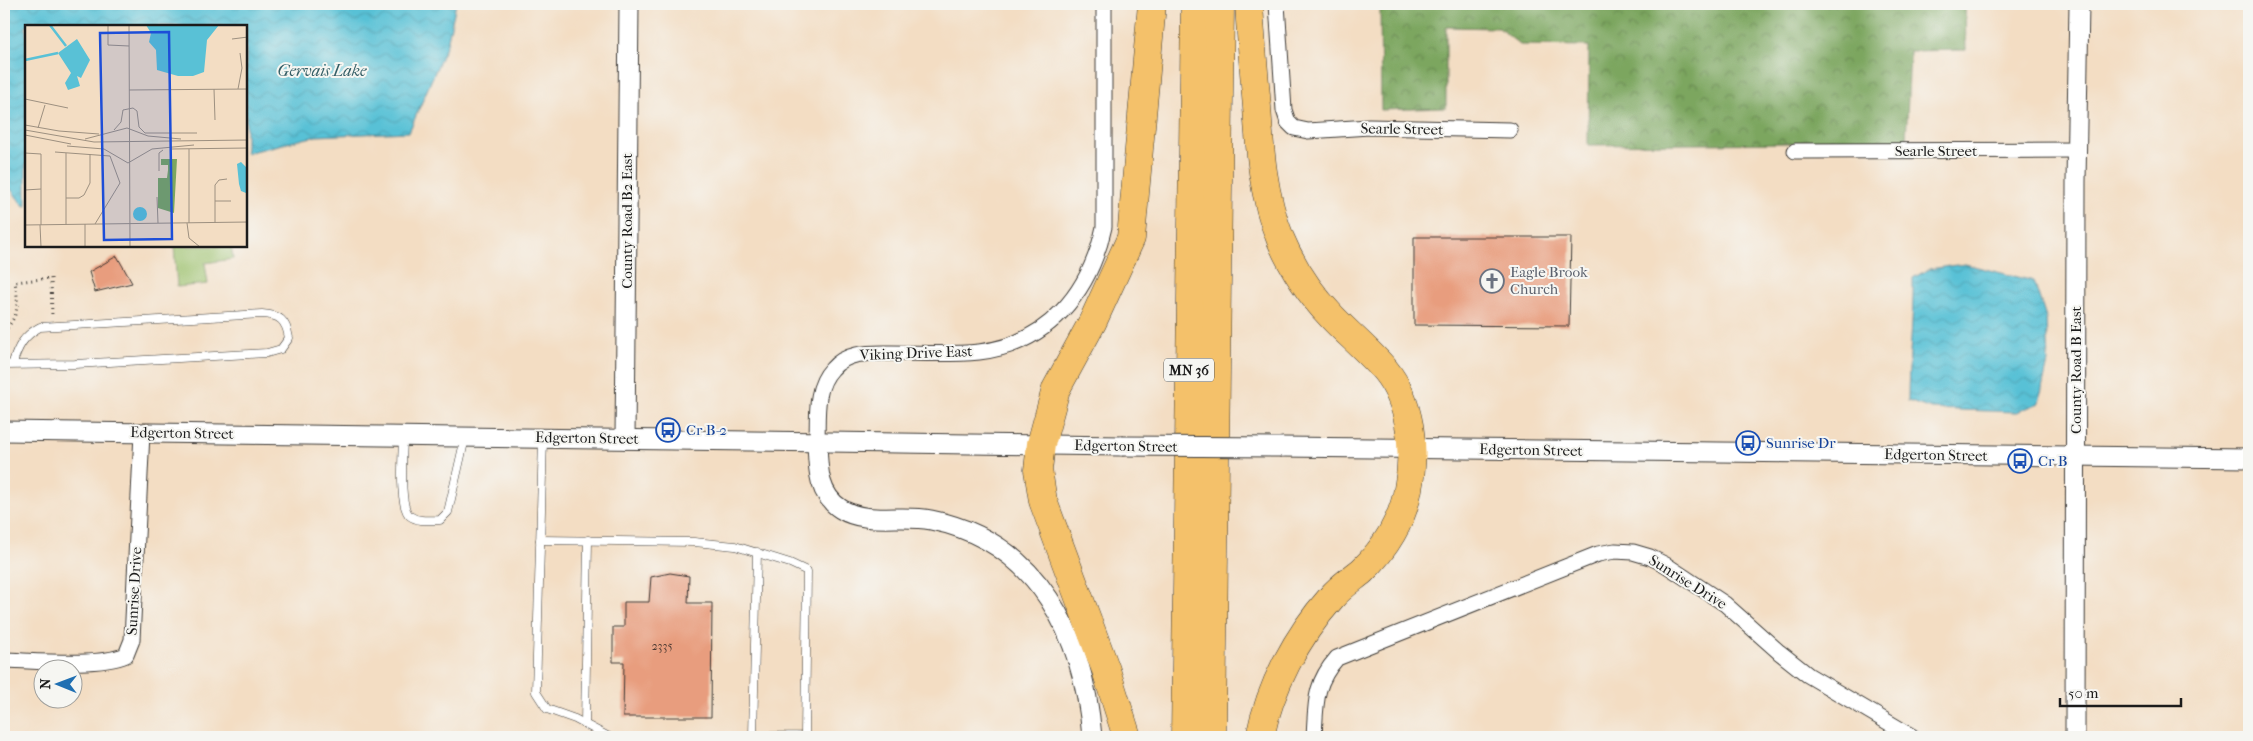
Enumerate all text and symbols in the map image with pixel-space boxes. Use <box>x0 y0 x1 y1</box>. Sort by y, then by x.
inset map <box>25 25 248 248</box>
water label: Gervais Lake <box>278 61 367 80</box>
street label: Searle Street <box>1361 119 1444 139</box>
street label: Searle Street <box>1895 142 1978 160</box>
street label: County Road B2 East <box>618 153 636 289</box>
place label: Eagle Brook Church <box>1510 263 1588 298</box>
church icon: Eagle Brook Church <box>1479 268 1505 294</box>
street label: County Road B East <box>2067 305 2085 434</box>
street label: Viking Drive East <box>858 342 973 364</box>
road number: MN 36 <box>1164 358 1214 382</box>
bus stop icon: Cr B-2 <box>655 417 681 443</box>
place label: Cr B-2 <box>686 421 727 439</box>
street label: Edgerton Street <box>130 423 235 443</box>
street label: Edgerton Street <box>535 428 640 448</box>
bus stop icon: Sunrise Dr <box>1735 430 1761 456</box>
place label: Sunrise Dr <box>1766 434 1836 452</box>
street label: Edgerton Street <box>1074 436 1179 456</box>
street label: Edgerton Street <box>1479 440 1584 460</box>
street label: Edgerton Street <box>1884 445 1989 465</box>
bus stop icon: Cr B <box>2007 448 2033 474</box>
place label: Cr B <box>2038 452 2067 470</box>
street label: Sunrise Drive <box>123 546 145 636</box>
street label: Sunrise Drive <box>1646 551 1731 613</box>
house number: 2335 <box>651 639 673 653</box>
north arrow <box>32 658 82 708</box>
scale bar <box>2060 676 2182 708</box>
text: N <box>37 678 54 689</box>
text: 50 m <box>2068 684 2099 702</box>

